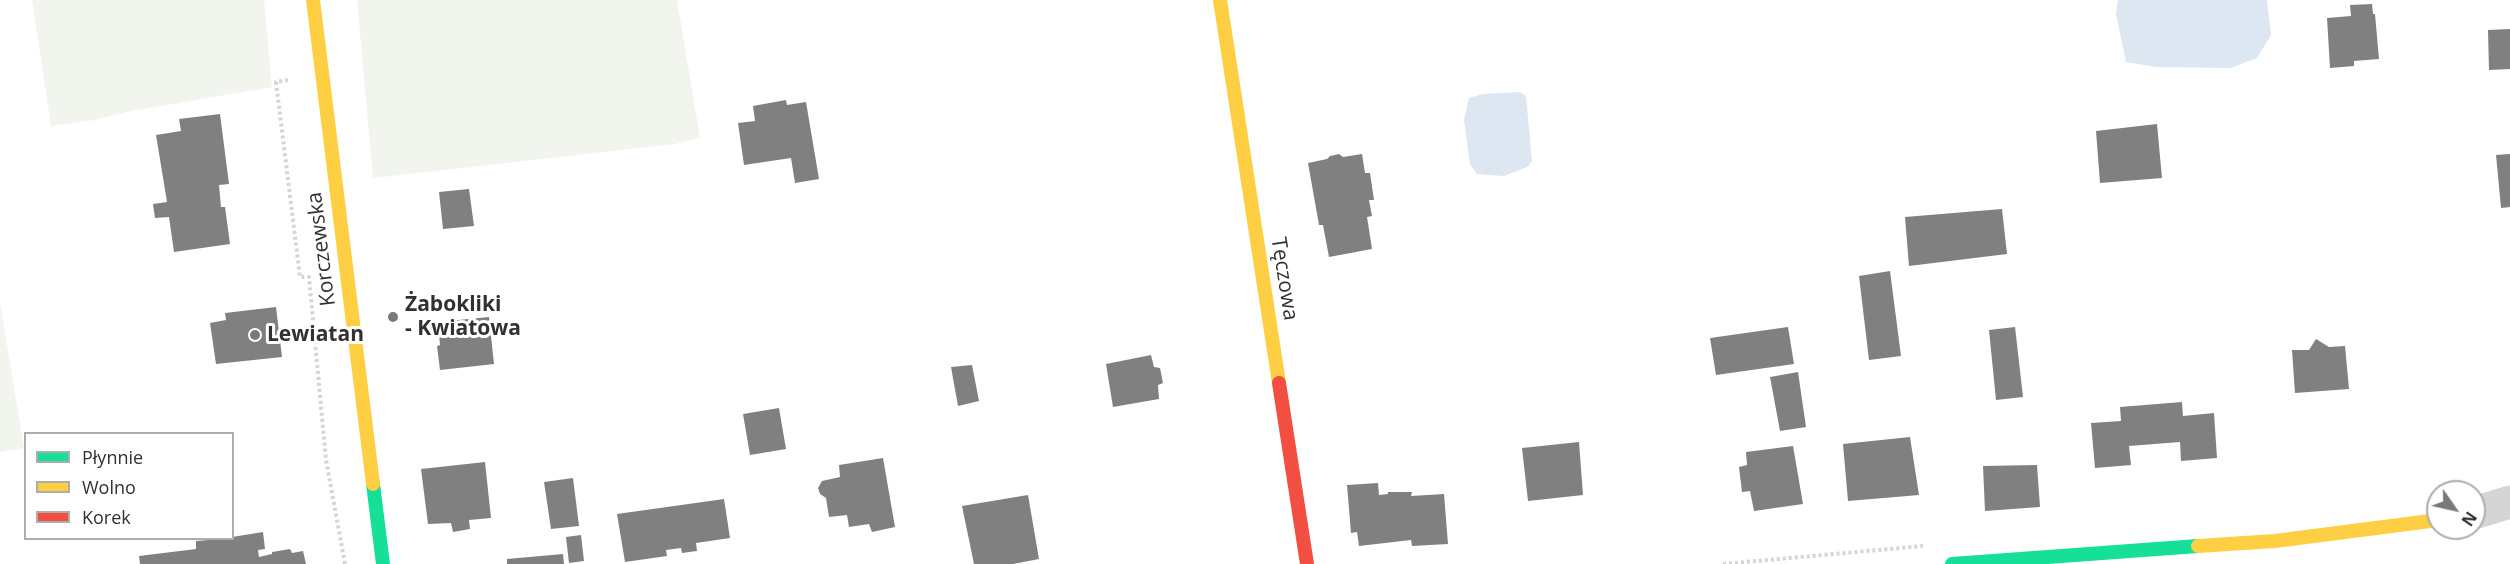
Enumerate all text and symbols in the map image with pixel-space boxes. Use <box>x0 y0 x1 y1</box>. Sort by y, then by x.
street label: Korczewska <box>303 191 341 307</box>
street label: Tęczowa <box>1265 236 1303 322</box>
place label: Żabokliki - Kwiatowa <box>405 292 521 342</box>
marker: Żabokliki - Kwiatowa <box>386 310 400 324</box>
place label: Lewiatan <box>267 322 364 348</box>
marker: Lewiatan <box>248 328 262 342</box>
legend <box>24 432 234 540</box>
text: Płynnie <box>82 445 143 469</box>
text: Wolno <box>82 475 136 499</box>
north arrow <box>2426 480 2486 540</box>
text: Korek <box>82 505 131 529</box>
text: N <box>2457 507 2482 530</box>

